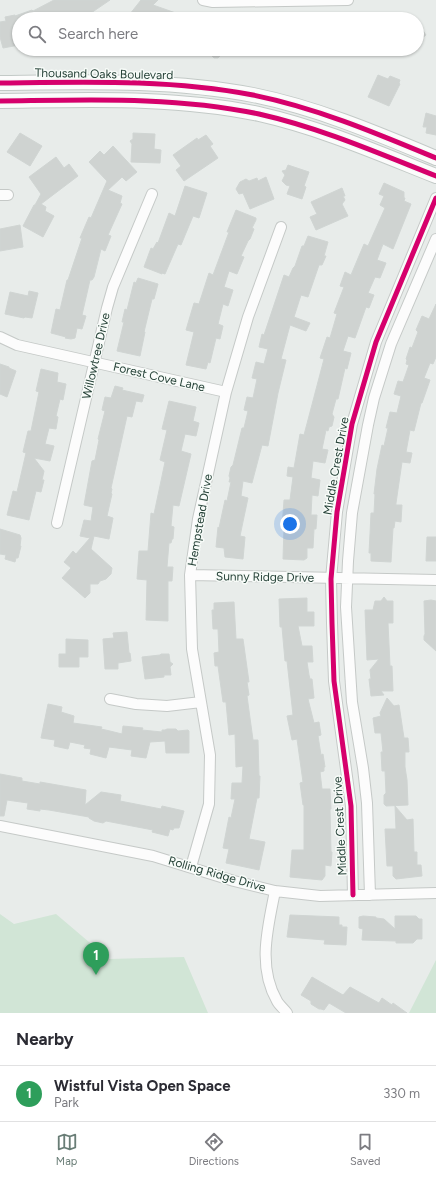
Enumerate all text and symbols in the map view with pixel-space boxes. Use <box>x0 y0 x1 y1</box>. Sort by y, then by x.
search box <box>12 12 424 56</box>
icon: search <box>26 23 48 45</box>
text: Search here <box>58 25 138 43</box>
street label: Thousand Oaks Boulevard <box>35 66 173 82</box>
street label: Willowtree Drive <box>79 311 113 401</box>
street label: Forest Cove Lane <box>112 360 207 394</box>
street label: Middle Crest Drive <box>320 415 352 516</box>
street label: Hempstead Drive <box>185 472 215 567</box>
your location <box>280 514 300 534</box>
street label: Sunny Ridge Drive <box>216 569 315 585</box>
street label: Middle Crest Drive <box>330 776 350 876</box>
street label: Rolling Ridge Drive <box>167 853 268 895</box>
pin: 1 <box>83 942 109 975</box>
text: Nearby <box>16 1029 74 1049</box>
text: Wistful Vista Open Space <box>54 1077 230 1095</box>
text: 1 <box>26 1086 32 1101</box>
text: 330 m <box>383 1086 420 1101</box>
text: Park <box>54 1095 79 1110</box>
tab: Map <box>56 1131 78 1168</box>
tab: Directions <box>189 1131 239 1168</box>
tab: Saved <box>350 1131 380 1168</box>

